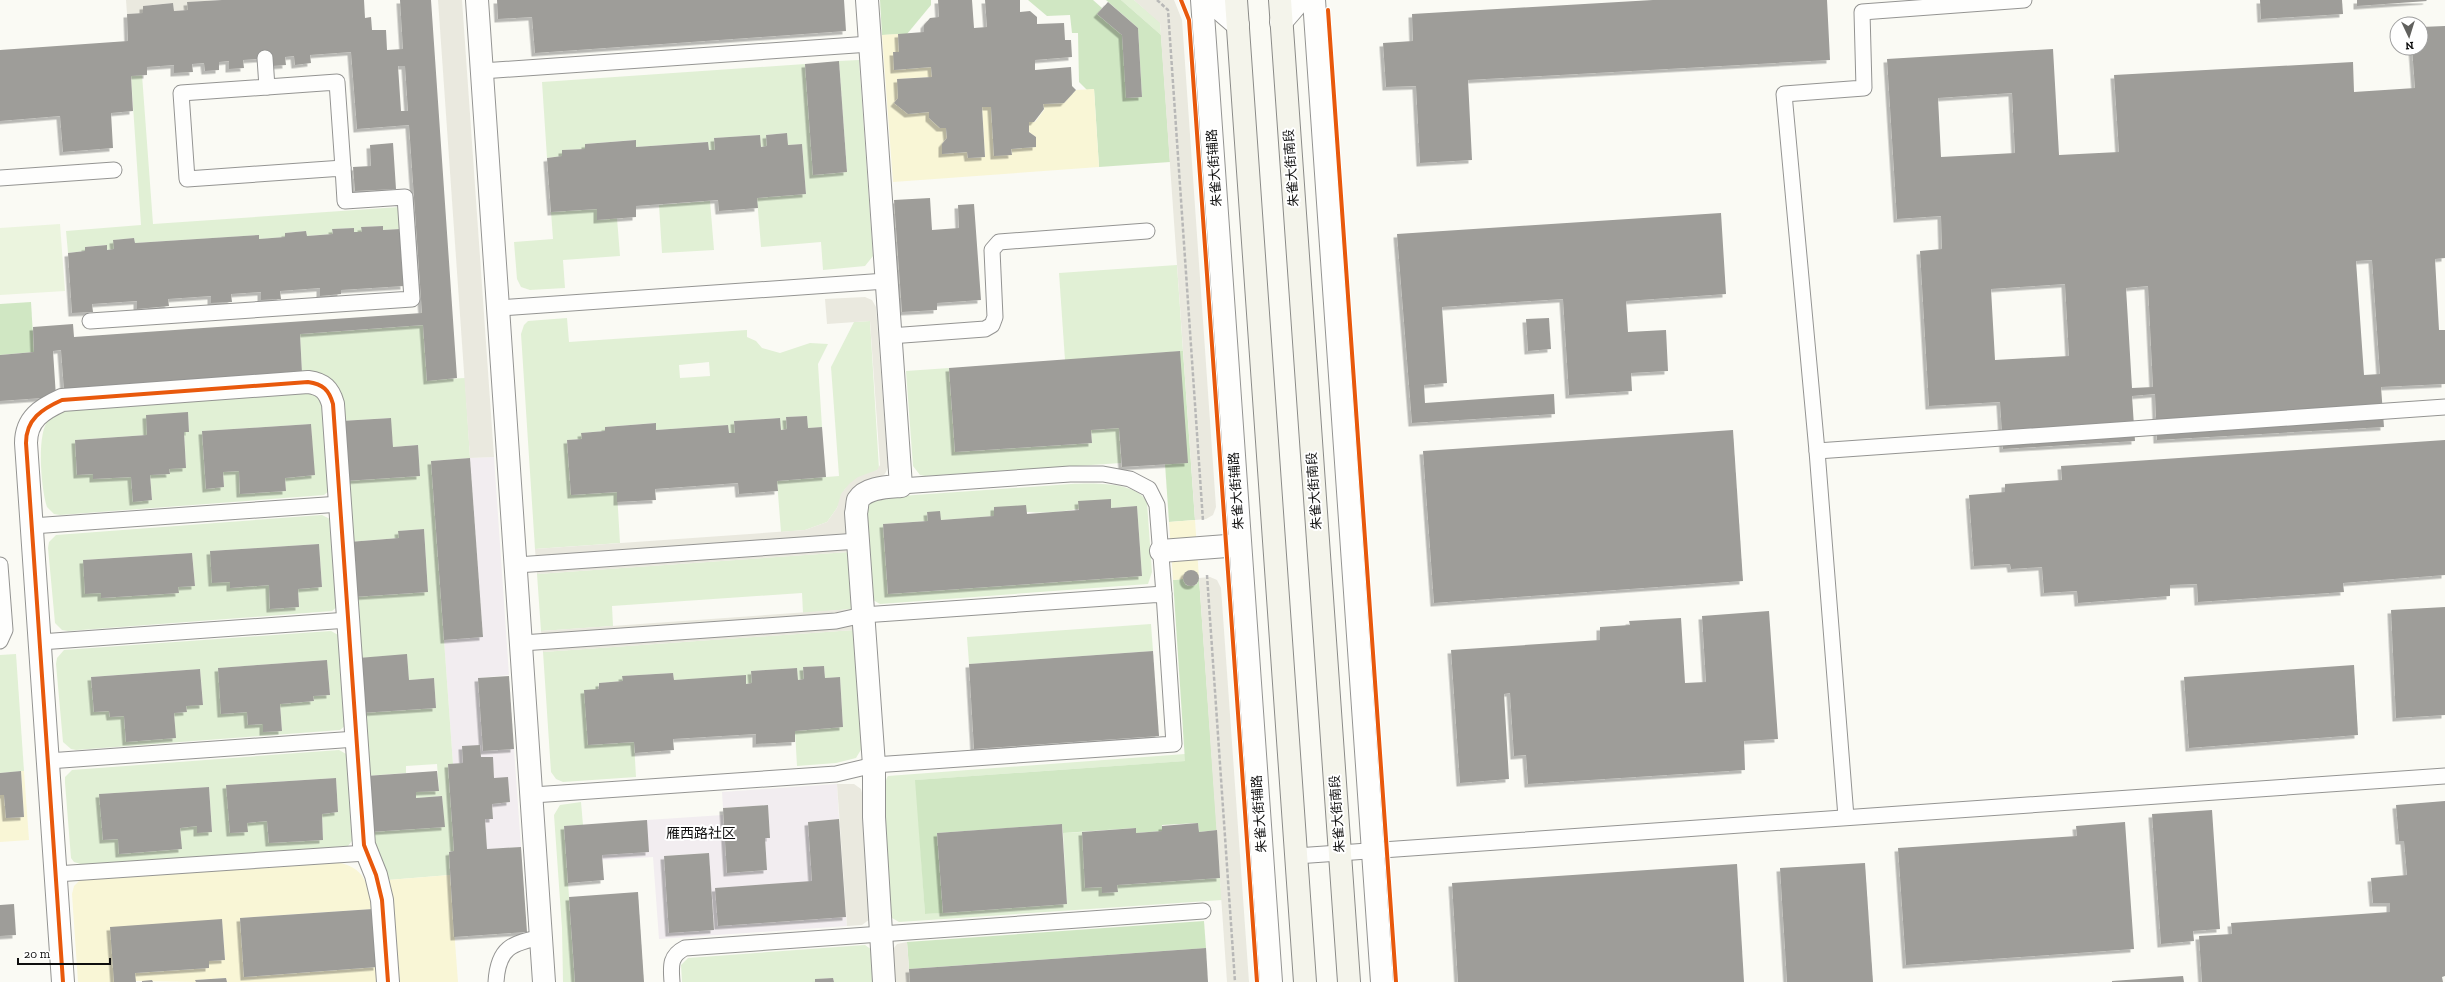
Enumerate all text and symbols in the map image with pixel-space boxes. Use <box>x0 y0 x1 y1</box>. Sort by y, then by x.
north arrow <box>2389 16 2429 56</box>
text: N <box>2404 39 2414 52</box>
street label: 朱雀大街辅路 <box>1204 129 1224 207</box>
street label: 朱雀大街南段 <box>1281 129 1301 207</box>
street label: 朱雀大街辅路 <box>1226 452 1246 530</box>
street label: 朱雀大街南段 <box>1304 452 1324 530</box>
street label: 朱雀大街辅路 <box>1249 775 1269 853</box>
street label: 朱雀大街南段 <box>1327 775 1347 853</box>
district label: 雁西路社区 <box>666 825 736 842</box>
scale bar <box>18 940 110 966</box>
text: 20 m <box>24 947 51 961</box>

